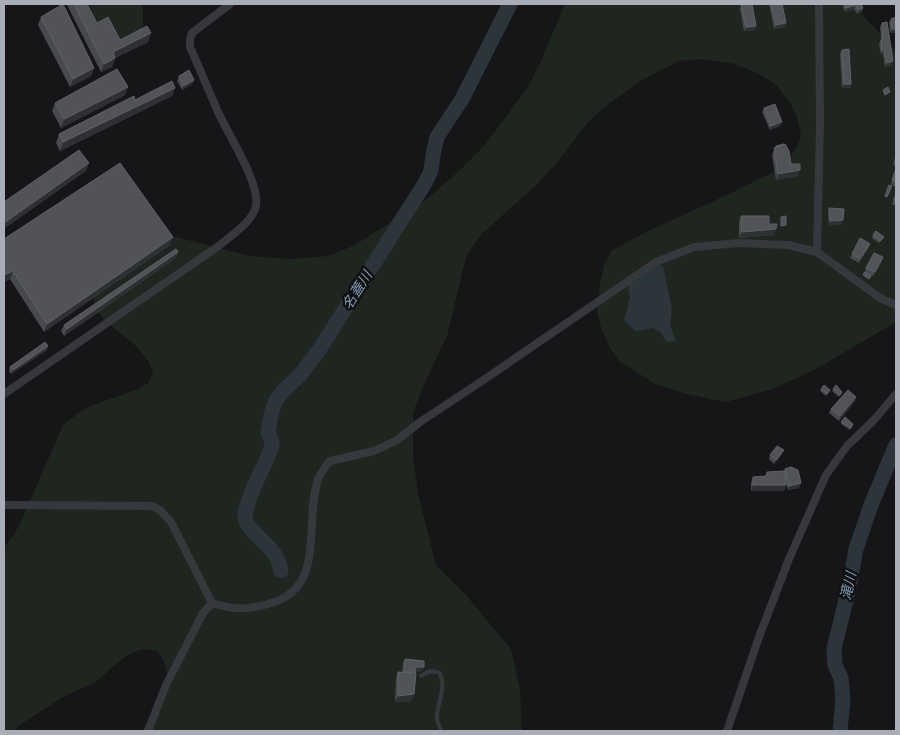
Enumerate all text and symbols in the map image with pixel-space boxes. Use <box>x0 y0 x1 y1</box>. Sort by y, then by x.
water label: 名蓋川 <box>338 266 377 313</box>
water label: 滝川 <box>836 568 860 602</box>

